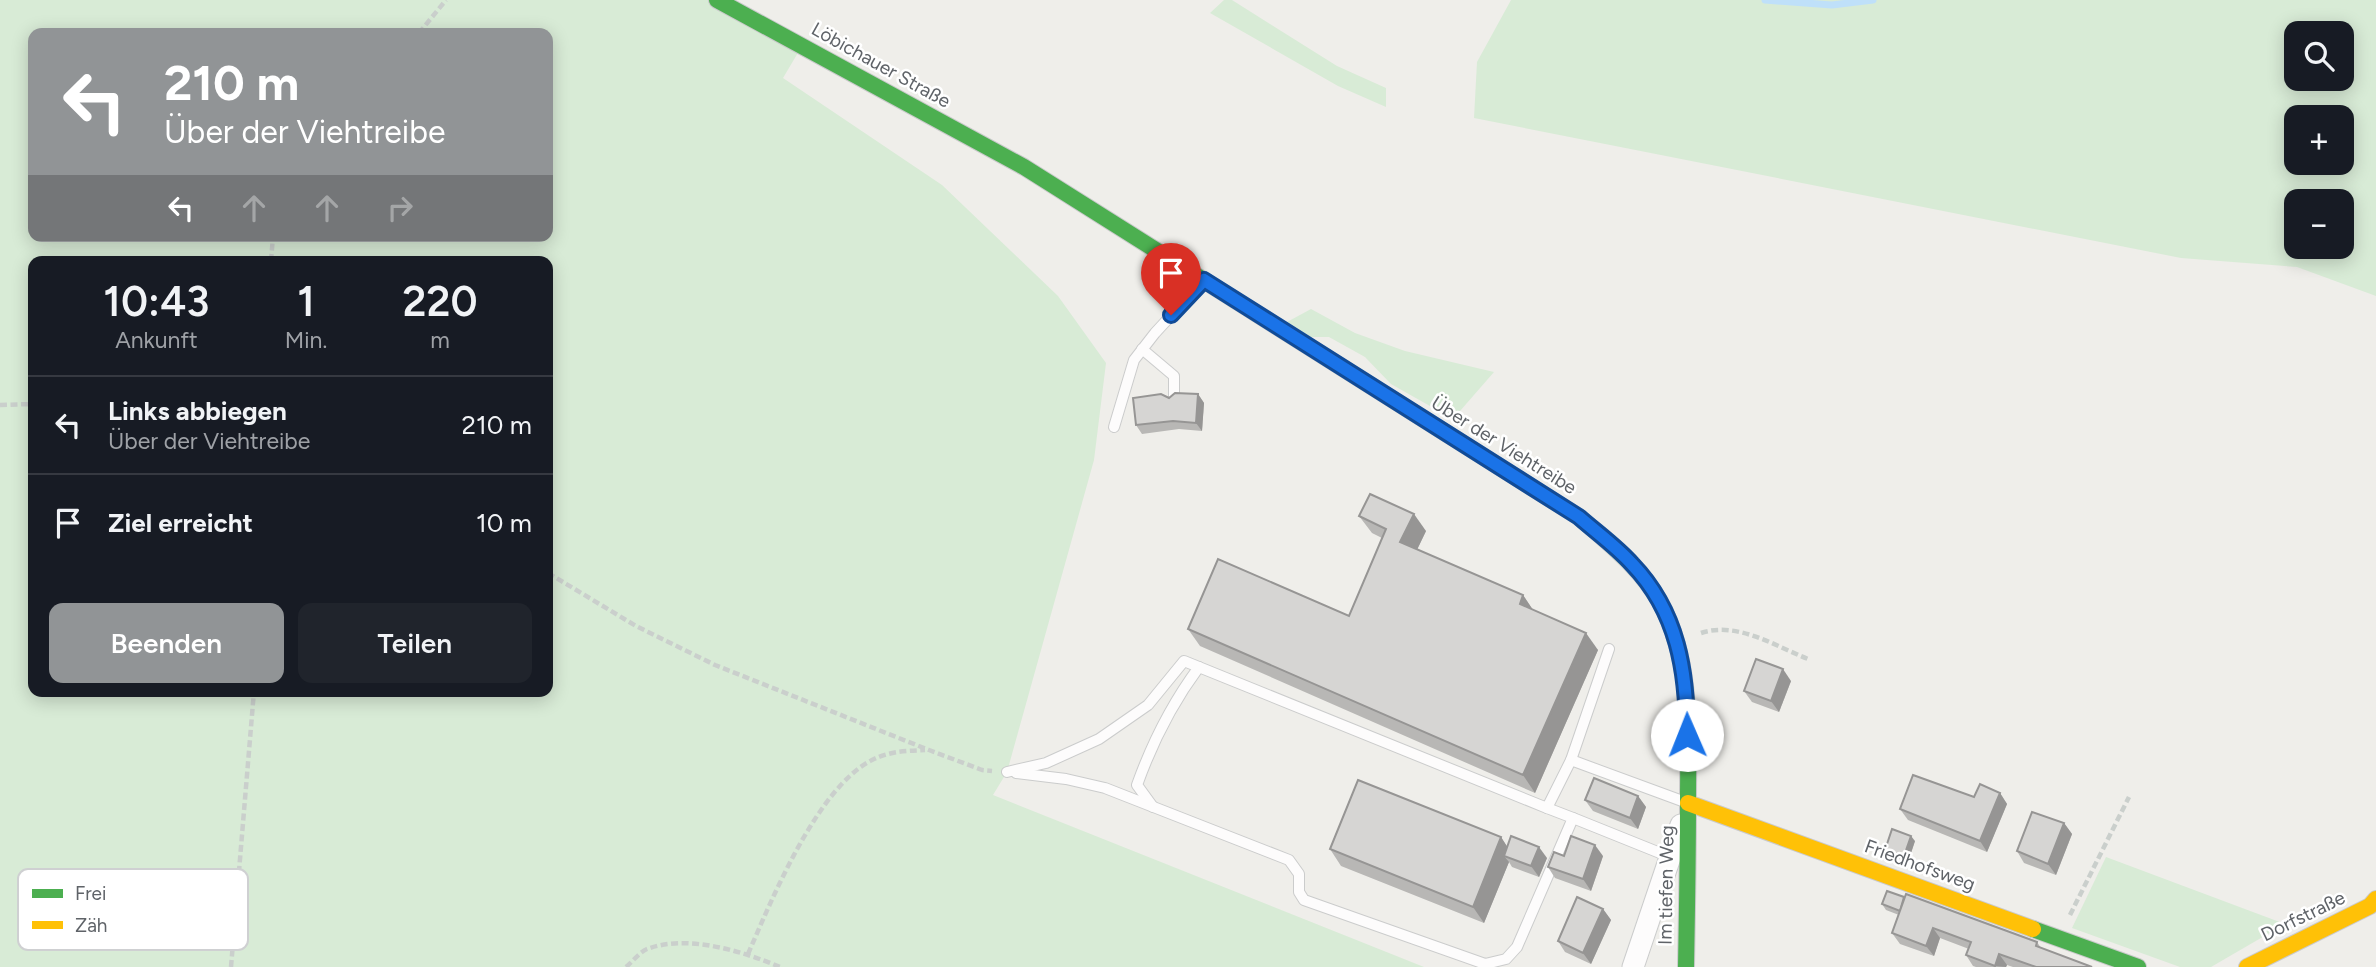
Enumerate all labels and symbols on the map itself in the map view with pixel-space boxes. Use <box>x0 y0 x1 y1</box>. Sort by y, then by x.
street label: Löbichauer Straße <box>808 17 954 113</box>
pin <box>1141 243 1201 315</box>
street label: Über der Viehtreibe <box>1427 391 1581 499</box>
position arrow <box>1650 698 1724 772</box>
street label: Im tiefen Weg <box>1653 825 1679 945</box>
street label: Friedhofsweg <box>1861 834 1979 896</box>
legend <box>18 869 248 950</box>
text: Frei <box>75 882 106 905</box>
street label: Dorfstraße <box>2257 886 2349 946</box>
text: Zäh <box>75 914 107 937</box>

